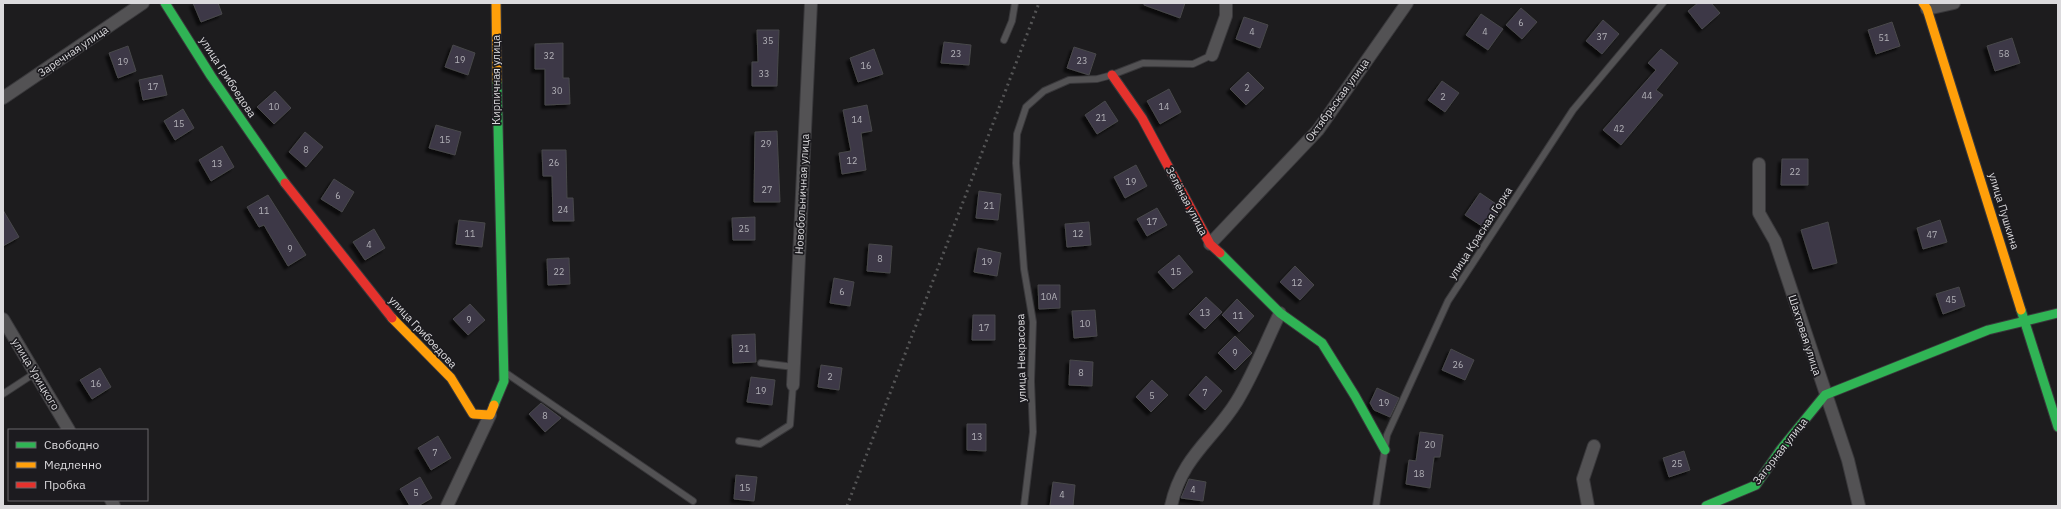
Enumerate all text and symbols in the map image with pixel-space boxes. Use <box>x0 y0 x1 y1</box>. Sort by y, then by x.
house number: 6 <box>1518 17 1524 28</box>
street label: Заречная улица <box>35 22 111 80</box>
house number: 4 <box>1249 26 1255 37</box>
house number: 4 <box>1482 26 1488 37</box>
house number: 37 <box>1597 31 1607 42</box>
house number: 51 <box>1879 32 1889 43</box>
street label: улица Грибоедова <box>197 34 259 120</box>
street label: Кирпичная улица <box>489 35 503 125</box>
house number: 35 <box>763 35 773 46</box>
house number: 23 <box>951 48 961 59</box>
house number: 58 <box>1999 48 2009 59</box>
house number: 32 <box>544 50 554 61</box>
house number: 19 <box>455 54 465 65</box>
house number: 23 <box>1077 55 1087 66</box>
house number: 19 <box>118 56 128 67</box>
street label: Октябрьская улица <box>1302 56 1372 144</box>
house number: 16 <box>861 60 871 71</box>
house number: 33 <box>759 68 769 79</box>
house number: 17 <box>148 81 158 92</box>
house number: 2 <box>1244 82 1250 93</box>
house number: 30 <box>552 85 562 96</box>
house number: 44 <box>1642 90 1652 101</box>
house number: 2 <box>1440 91 1446 102</box>
house number: 10 <box>269 101 279 112</box>
house number: 14 <box>1159 101 1169 112</box>
house number: 21 <box>1096 112 1106 123</box>
house number: 14 <box>852 114 862 125</box>
house number: 15 <box>174 118 184 129</box>
house number: 42 <box>1614 123 1624 134</box>
street label: Новобольничная улица <box>792 133 812 255</box>
house number: 15 <box>440 134 450 145</box>
house number: 29 <box>761 138 771 149</box>
house number: 8 <box>303 144 309 155</box>
house number: 12 <box>847 155 857 166</box>
house number: 26 <box>549 157 559 168</box>
house number: 13 <box>212 158 222 169</box>
street label: Зелёная улица <box>1163 164 1211 238</box>
house number: 22 <box>1790 166 1800 177</box>
street label: улица Пушкина <box>1986 171 2022 251</box>
house number: 19 <box>1126 176 1136 187</box>
house number: 27 <box>762 184 772 195</box>
street label: улица Красная Горка <box>1445 184 1515 282</box>
house number: 6 <box>335 190 341 201</box>
house number: 21 <box>984 200 994 211</box>
house number: 24 <box>558 204 568 215</box>
house number: 11 <box>259 205 269 216</box>
house number: 17 <box>1147 216 1157 227</box>
house number: 25 <box>739 223 749 234</box>
house number: 11 <box>465 228 475 239</box>
house number: 12 <box>1073 228 1083 239</box>
house number: 47 <box>1927 229 1937 240</box>
house number: 4 <box>366 239 372 250</box>
house number: 9 <box>287 243 293 254</box>
house number: 8 <box>877 253 883 264</box>
house number: 19 <box>982 256 992 267</box>
house number: 22 <box>554 266 564 277</box>
house number: 15 <box>1171 266 1181 277</box>
house number: 12 <box>1292 277 1302 288</box>
house number: 6 <box>839 286 845 297</box>
house number: 10А <box>1041 291 1058 302</box>
street label: улица Грибоедова <box>386 293 460 371</box>
street label: Шахтовая улица <box>1785 293 1825 377</box>
house number: 45 <box>1946 294 1956 305</box>
house number: 13 <box>1200 307 1210 318</box>
house number: 11 <box>1233 310 1243 321</box>
street label: улица Некрасова <box>1013 313 1029 403</box>
house number: 9 <box>466 314 472 325</box>
house number: 10 <box>1080 318 1090 329</box>
house number: 17 <box>979 322 989 333</box>
street label: улица Урицкого <box>9 335 63 413</box>
house number: 21 <box>739 343 749 354</box>
house number: 9 <box>1232 347 1238 358</box>
house number: 26 <box>1453 359 1463 370</box>
house number: 8 <box>1078 367 1084 378</box>
house number: 2 <box>827 371 833 382</box>
house number: 16 <box>91 378 101 389</box>
house number: 19 <box>756 385 766 396</box>
house number: 7 <box>1202 387 1208 398</box>
house number: 5 <box>1149 390 1155 401</box>
house number: 19 <box>1379 397 1389 408</box>
house number: 8 <box>542 410 548 421</box>
street label: Загорная улица <box>1750 415 1810 487</box>
legend <box>8 429 148 501</box>
house number: 13 <box>972 431 982 442</box>
text: Свободно <box>44 437 100 452</box>
house number: 20 <box>1425 439 1435 450</box>
house number: 7 <box>432 447 438 458</box>
text: Медленно <box>44 457 102 472</box>
house number: 25 <box>1672 458 1682 469</box>
house number: 18 <box>1414 468 1424 479</box>
text: Пробка <box>44 477 86 492</box>
house number: 15 <box>740 482 750 493</box>
house number: 4 <box>1190 484 1196 495</box>
house number: 5 <box>413 487 419 498</box>
house number: 4 <box>1059 489 1065 500</box>

